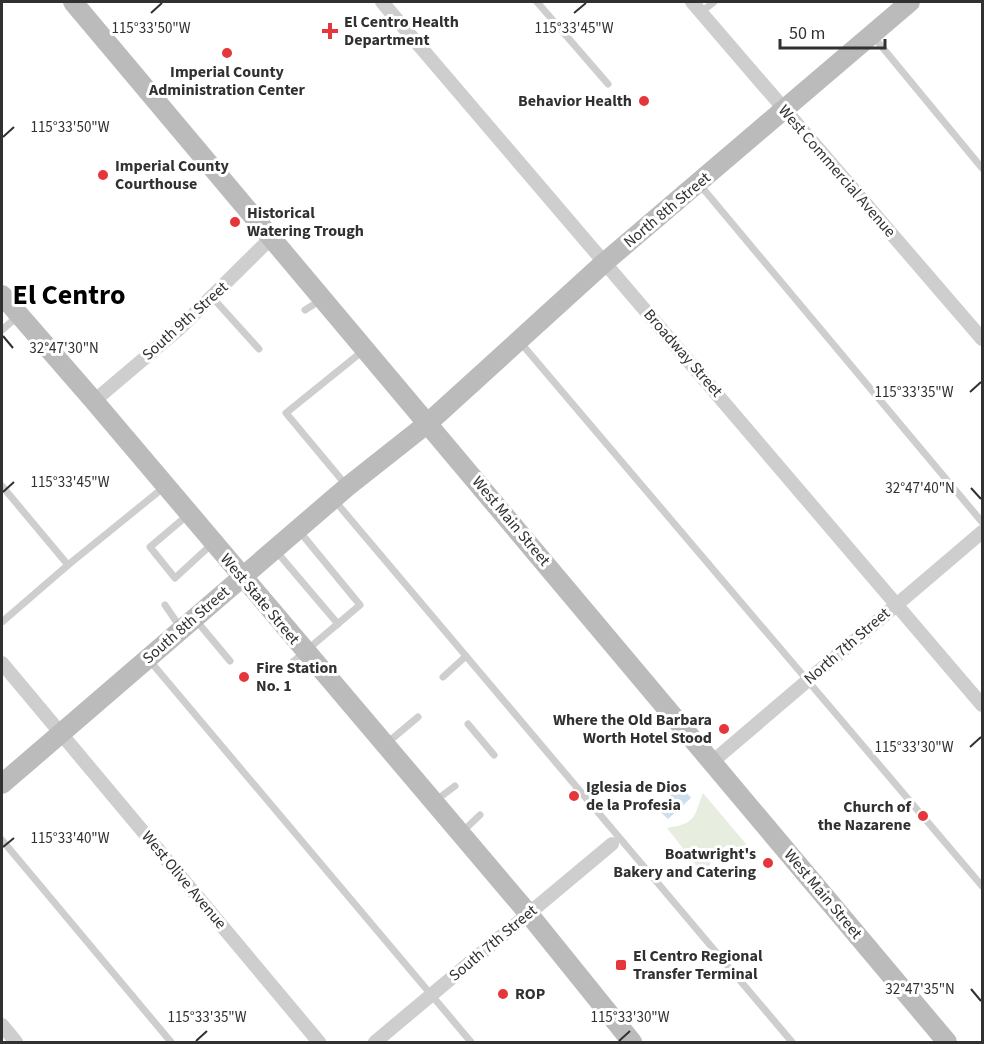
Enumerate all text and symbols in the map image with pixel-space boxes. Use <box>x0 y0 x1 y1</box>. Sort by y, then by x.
place label: El Centro Health Department <box>344 11 459 51</box>
scale bar <box>780 12 885 50</box>
text: 115°33'50"W <box>111 18 191 39</box>
text: 115°33'45"W <box>534 18 614 39</box>
text: 50 m <box>789 21 825 46</box>
marker: El Centro Health Department <box>321 22 339 40</box>
marker: Imperial County Administration Center <box>220 46 234 60</box>
place label: Imperial County Administration Center <box>148 61 306 101</box>
place label: Behavior Health <box>518 90 632 112</box>
marker: Behavior Health <box>637 94 651 108</box>
street label: West Commercial Avenue <box>773 100 901 242</box>
text: 115°33'50"W <box>30 117 110 138</box>
place label: Imperial County Courthouse <box>115 155 230 195</box>
street label: North 8th Street <box>619 167 716 253</box>
marker: Imperial County Courthouse <box>96 168 110 182</box>
place label: Historical Watering Trough <box>247 202 364 242</box>
marker: Historical Watering Trough <box>228 215 242 229</box>
district label: El Centro <box>13 275 125 315</box>
street label: South 9th Street <box>137 276 233 366</box>
street label: Broadway Street <box>638 304 728 402</box>
text: 32°47'30"N <box>29 338 99 359</box>
text: 115°33'35"W <box>874 382 954 403</box>
street label: West Main Street <box>467 471 556 571</box>
text: 115°33'45"W <box>30 472 110 493</box>
text: 32°47'40"N <box>885 478 955 499</box>
street label: West State Street <box>215 549 305 650</box>
street label: South 8th Street <box>138 581 235 669</box>
street label: North 7th Street <box>799 602 895 689</box>
place label: Fire Station No. 1 <box>256 657 337 697</box>
marker: Fire Station No. 1 <box>237 670 251 684</box>
place label: Where the Old Barbara Worth Hotel Stood <box>553 709 712 749</box>
marker: Where the Old Barbara Worth Hotel Stood <box>717 722 731 736</box>
text: 115°33'30"W <box>874 737 954 758</box>
place label: Iglesia de Dios de la Profesia <box>586 776 686 816</box>
marker: Iglesia de Dios de la Profesia <box>567 789 581 803</box>
place label: Church of the Nazarene <box>818 796 912 836</box>
marker: Church of the Nazarene <box>916 809 930 823</box>
street label: West Olive Avenue <box>136 826 232 934</box>
text: 115°33'40"W <box>30 828 110 849</box>
place label: Boatwright's Bakery and Catering <box>613 843 756 883</box>
street label: West Main Street <box>779 844 868 944</box>
marker: Boatwright's Bakery and Catering <box>761 856 775 870</box>
street label: South 7th Street <box>444 899 542 986</box>
place label: El Centro Regional Transfer Terminal <box>633 945 763 985</box>
marker: El Centro Regional Transfer Terminal <box>614 958 628 972</box>
text: 32°47'35"N <box>885 979 955 1000</box>
place label: ROP <box>515 983 545 1005</box>
marker: ROP <box>496 987 510 1001</box>
text: 115°33'35"W <box>167 1007 247 1028</box>
text: 115°33'30"W <box>590 1007 670 1028</box>

